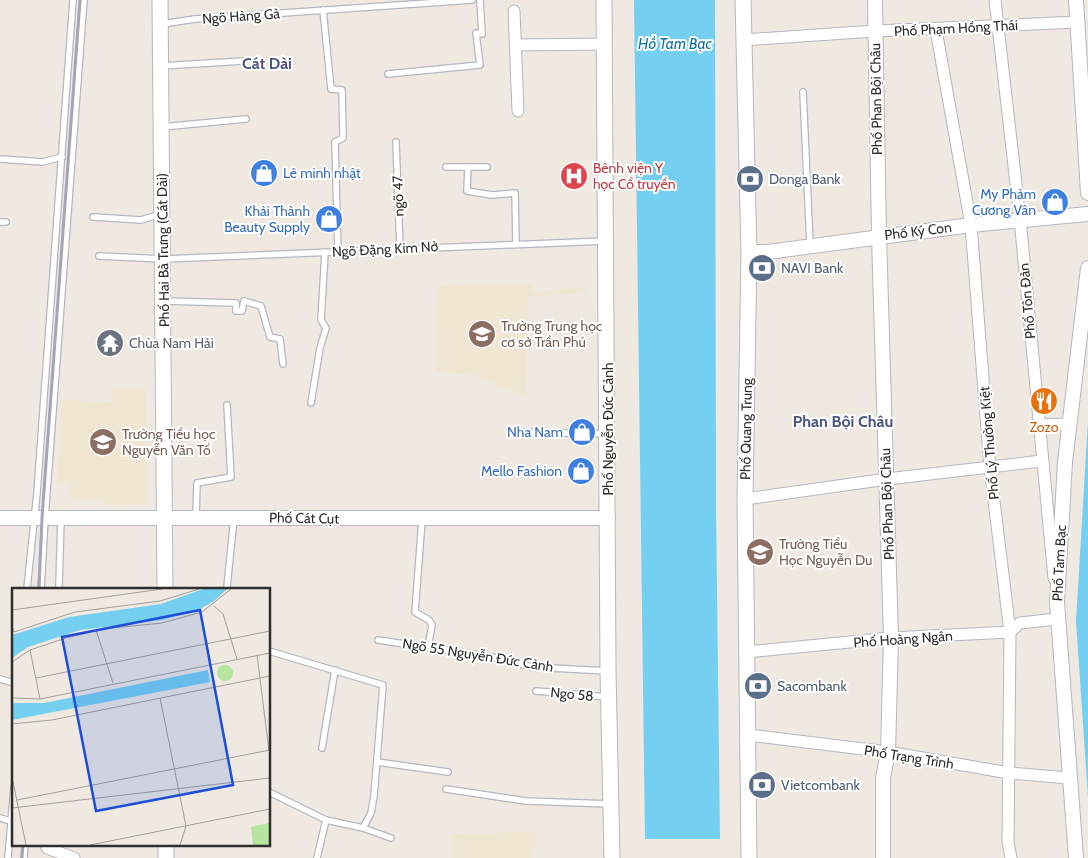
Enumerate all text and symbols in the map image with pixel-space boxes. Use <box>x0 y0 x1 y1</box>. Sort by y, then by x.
street label: Ngõ Hàng Gà <box>201 4 281 28</box>
street label: Phố Phạm Hồng Thái <box>894 16 1018 40</box>
water label: Hồ Tam Bạc <box>638 35 713 53</box>
street label: Phố Phan Bội Châu <box>866 43 886 155</box>
district label: Cát Dài <box>242 54 292 73</box>
shop icon: Lê minh nhật <box>249 158 279 188</box>
place label: Bênh viện Y học Cổ truyền <box>593 159 676 193</box>
hospital icon: Bênh viện Y học Cổ truyền <box>559 161 589 191</box>
place label: Lê minh nhật <box>283 164 361 182</box>
bank icon: Donga Bank <box>735 164 765 194</box>
place label: Donga Bank <box>769 170 841 188</box>
street label: Phố Hai Bà Trưng (Cát Dài) <box>153 173 173 327</box>
street label: ngõ 47 <box>388 175 408 217</box>
place label: My Phảm Cương Vân <box>972 185 1036 219</box>
shop icon: My Phảm Cương Vân <box>1040 187 1070 217</box>
place label: Khải Thành Beauty Supply <box>224 202 310 236</box>
shop icon: Khải Thành Beauty Supply <box>314 204 344 234</box>
street label: Phố Ký Con <box>883 218 953 244</box>
street label: Ngõ Đặng Kim Nở <box>331 237 439 261</box>
bank icon: NAVI Bank <box>747 253 777 283</box>
place label: NAVI Bank <box>781 259 844 277</box>
street label: Phố Tôn Đản <box>1015 262 1039 340</box>
place label: Trường Trung học cơ sở Trần Phú <box>501 317 602 351</box>
school or university icon: Trường Trung học cơ sở Trần Phú <box>467 319 497 349</box>
temple icon: Chùa Nam Hải <box>95 328 125 358</box>
place label: Chùa Nam Hải <box>129 334 214 352</box>
street label: Phố Nguyễn Đức Cảnh <box>599 362 617 496</box>
street label: Phố Quang Trung <box>736 377 756 480</box>
street label: Phố Lý Thường Kiệt <box>975 385 1003 500</box>
restaurant icon: Zozo <box>1029 386 1059 416</box>
district label: Phan Bội Châu <box>793 412 893 431</box>
shop icon: Nha Nam <box>567 417 597 447</box>
place label: Zozo <box>1030 418 1059 436</box>
place label: Nha Nam <box>507 423 563 441</box>
place label: Trường Tiểu học Nguyễn Văn Tố <box>122 425 215 459</box>
school or university icon: Trường Tiểu học Nguyễn Văn Tố <box>88 427 118 457</box>
street label: Phố Phan Bội Châu <box>876 448 898 560</box>
shop icon: Mello Fashion <box>566 456 596 486</box>
place label: Mello Fashion <box>481 462 562 480</box>
street label: Phố Cát Cụt <box>269 508 339 528</box>
street label: Phố Tam Bạc <box>1048 524 1070 602</box>
place label: Trường Tiểu Học Nguyễn Du <box>779 535 872 569</box>
school or university icon: Trường Tiểu Học Nguyễn Du <box>745 537 775 567</box>
inset map <box>12 588 270 846</box>
street label: Phố Hoàng Ngân <box>853 627 953 651</box>
street label: Ngõ 55 Nguyễn Đức Cảnh <box>401 634 555 676</box>
bank icon: Sacombank <box>743 671 773 701</box>
place label: Sacombank <box>777 677 847 695</box>
street label: Ngo 58 <box>550 683 594 705</box>
street label: Phố Trạng Trình <box>863 741 955 773</box>
bank icon: Vietcombank <box>747 770 777 800</box>
place label: Vietcombank <box>781 776 861 794</box>

